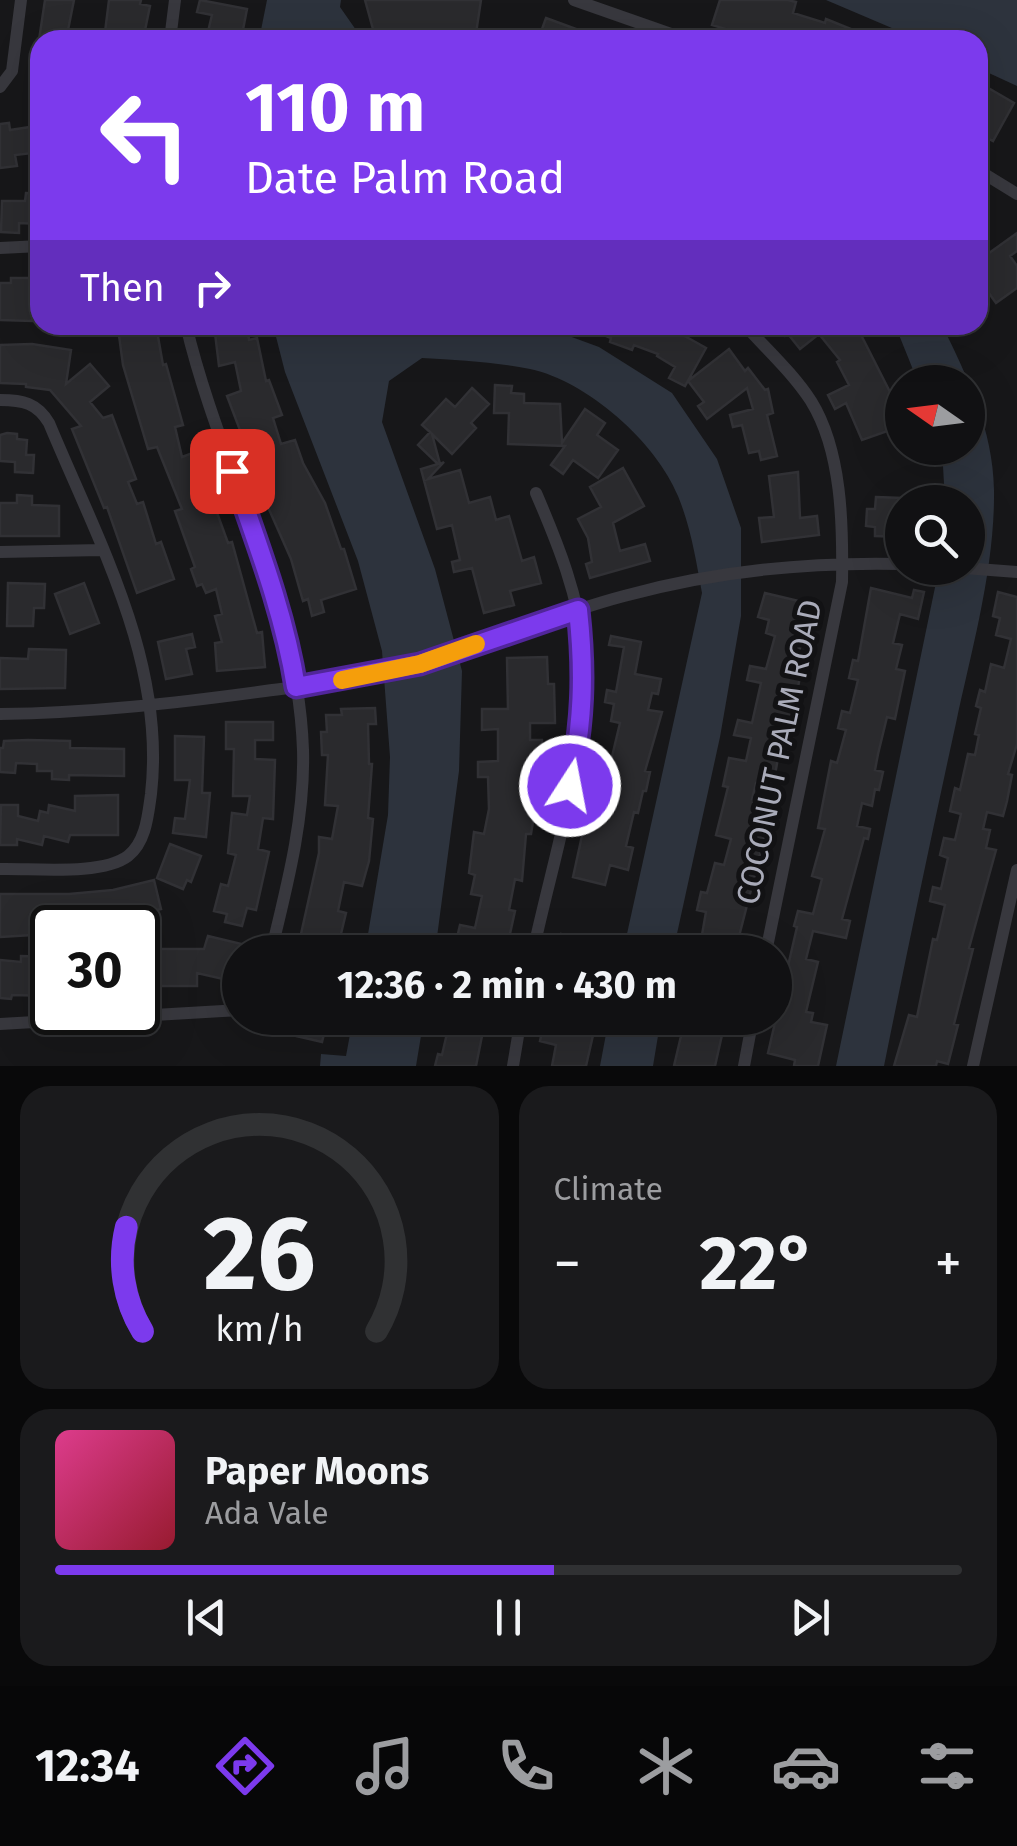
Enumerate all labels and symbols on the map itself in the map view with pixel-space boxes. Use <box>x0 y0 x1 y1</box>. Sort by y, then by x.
north arrow <box>885 365 985 465</box>
pin <box>190 429 275 514</box>
street label: COCONUT PALM ROAD <box>728 596 830 908</box>
position arrow <box>518 734 622 838</box>
speed limit sign: 30 <box>30 905 160 1035</box>

